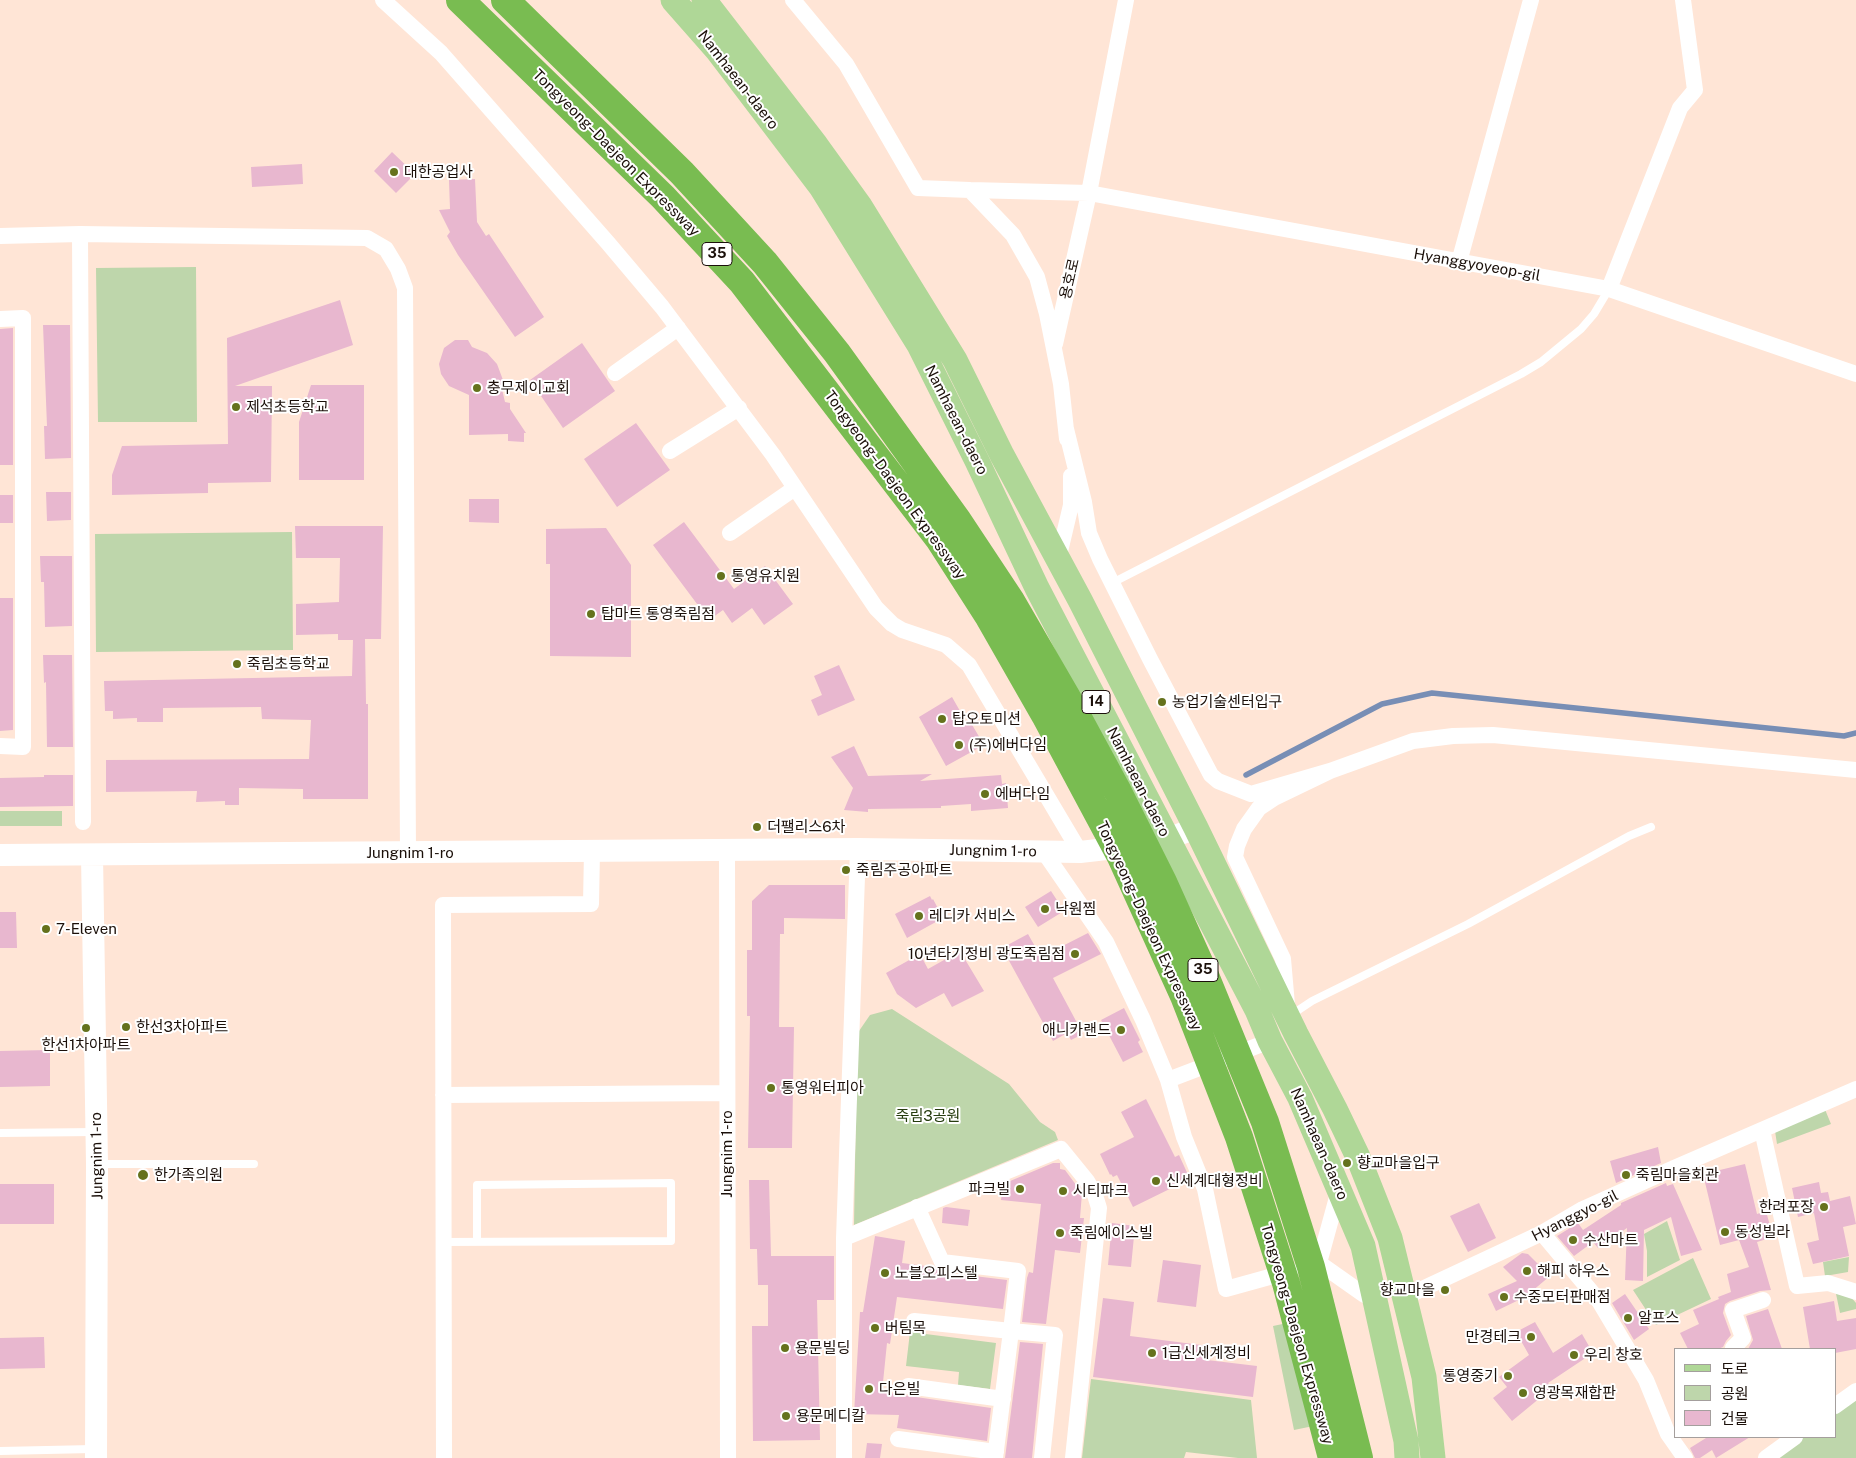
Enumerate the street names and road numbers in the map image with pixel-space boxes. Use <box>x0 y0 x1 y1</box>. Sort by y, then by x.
street label: Namhaean-daero <box>694 27 782 133</box>
street label: Tongyeong–Daejeon Expressway <box>529 66 703 240</box>
road number: 35 <box>702 242 732 266</box>
street label: Hyanggyoyeop-gil <box>1412 245 1542 285</box>
street label: 용호로 <box>1057 257 1083 301</box>
street label: Namhaean-daero <box>921 362 991 478</box>
street label: Tongyeong–Daejeon Expressway <box>820 387 970 583</box>
road number: 14 <box>1082 690 1110 714</box>
street label: Namhaean-daero <box>1103 724 1173 840</box>
street label: Tongyeong–Daejeon Expressway <box>1092 819 1206 1033</box>
street label: Jungnim 1-ro <box>949 841 1037 861</box>
street label: Jungnim 1-ro <box>366 844 454 862</box>
road number: 35 <box>1188 958 1218 982</box>
street label: Namhaean-daero <box>1286 1085 1352 1203</box>
street label: Jungnim 1-ro <box>718 1110 736 1198</box>
street label: Jungnim 1-ro <box>87 1112 107 1200</box>
street label: Hyanggyo-gil <box>1529 1187 1621 1245</box>
street label: Tongyeong–Daejeon Expressway <box>1257 1222 1337 1446</box>

